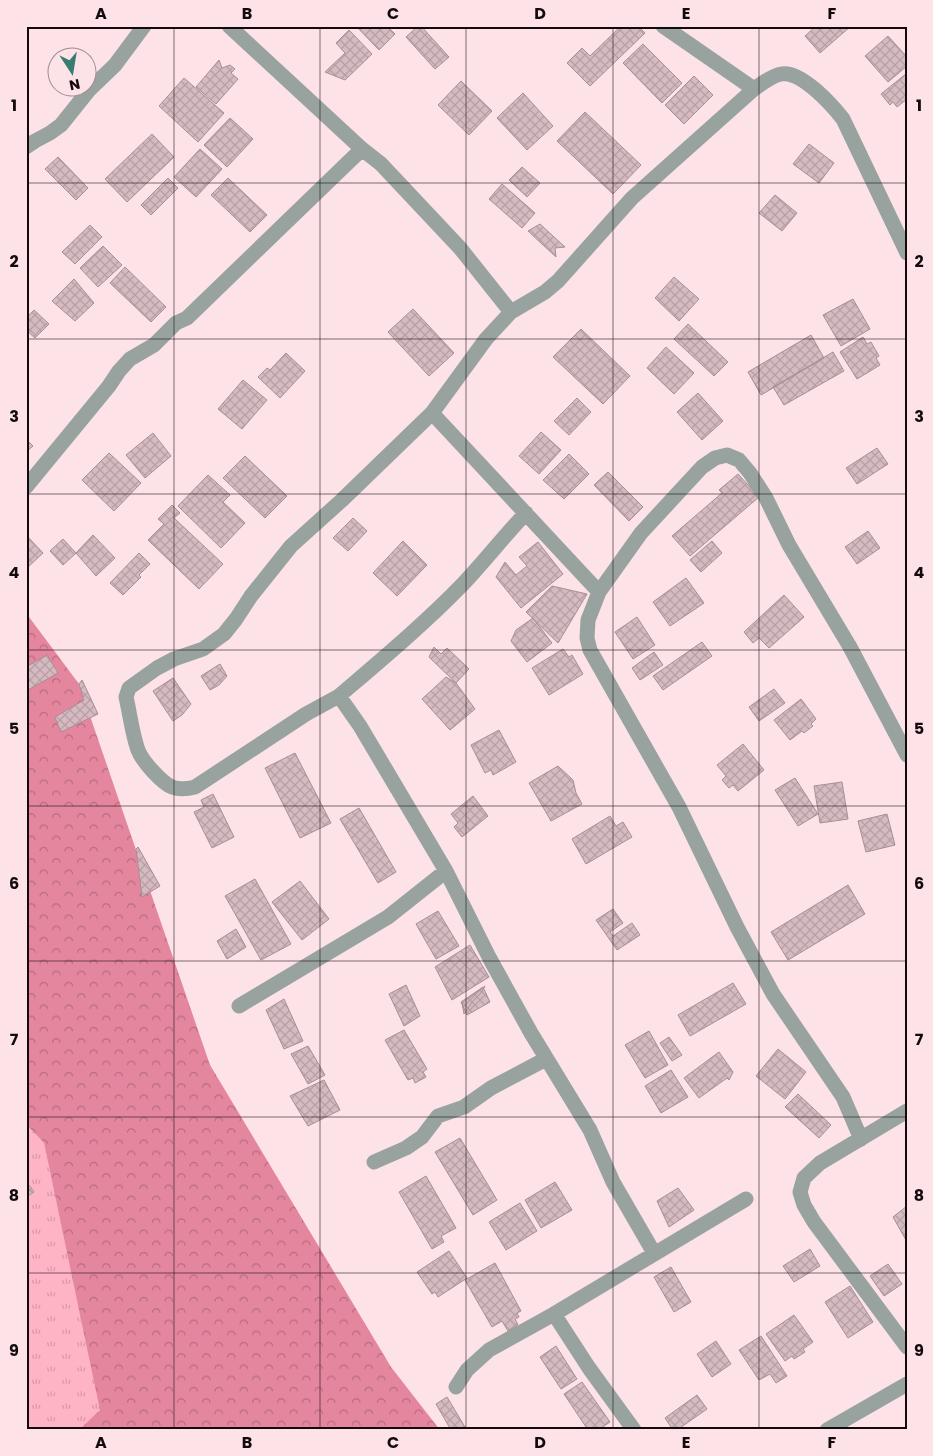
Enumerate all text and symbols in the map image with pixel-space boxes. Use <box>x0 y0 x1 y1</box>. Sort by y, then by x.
text: A <box>95 2 107 25</box>
text: B <box>242 2 252 25</box>
text: C <box>387 2 399 25</box>
text: D <box>534 2 546 25</box>
text: E <box>682 2 690 25</box>
text: F <box>828 2 837 25</box>
north arrow <box>48 48 98 98</box>
text: N <box>67 74 82 96</box>
text: 1 <box>11 94 17 117</box>
text: 1 <box>916 94 922 117</box>
text: 2 <box>9 250 19 273</box>
text: 2 <box>914 250 924 273</box>
text: 3 <box>9 405 19 428</box>
text: 3 <box>914 405 924 428</box>
text: 4 <box>9 561 20 584</box>
text: 4 <box>914 561 925 584</box>
text: 5 <box>9 717 19 740</box>
text: 5 <box>914 717 924 740</box>
text: 6 <box>9 872 19 895</box>
text: 6 <box>914 872 924 895</box>
text: 7 <box>10 1028 19 1051</box>
text: 7 <box>915 1028 924 1051</box>
text: 8 <box>9 1184 19 1207</box>
text: 8 <box>914 1184 924 1207</box>
text: 9 <box>9 1339 19 1362</box>
text: 9 <box>914 1339 924 1362</box>
text: A <box>95 1431 107 1454</box>
text: B <box>242 1431 252 1454</box>
text: C <box>387 1431 399 1454</box>
text: D <box>534 1431 546 1454</box>
text: E <box>682 1431 690 1454</box>
text: F <box>828 1431 837 1454</box>

